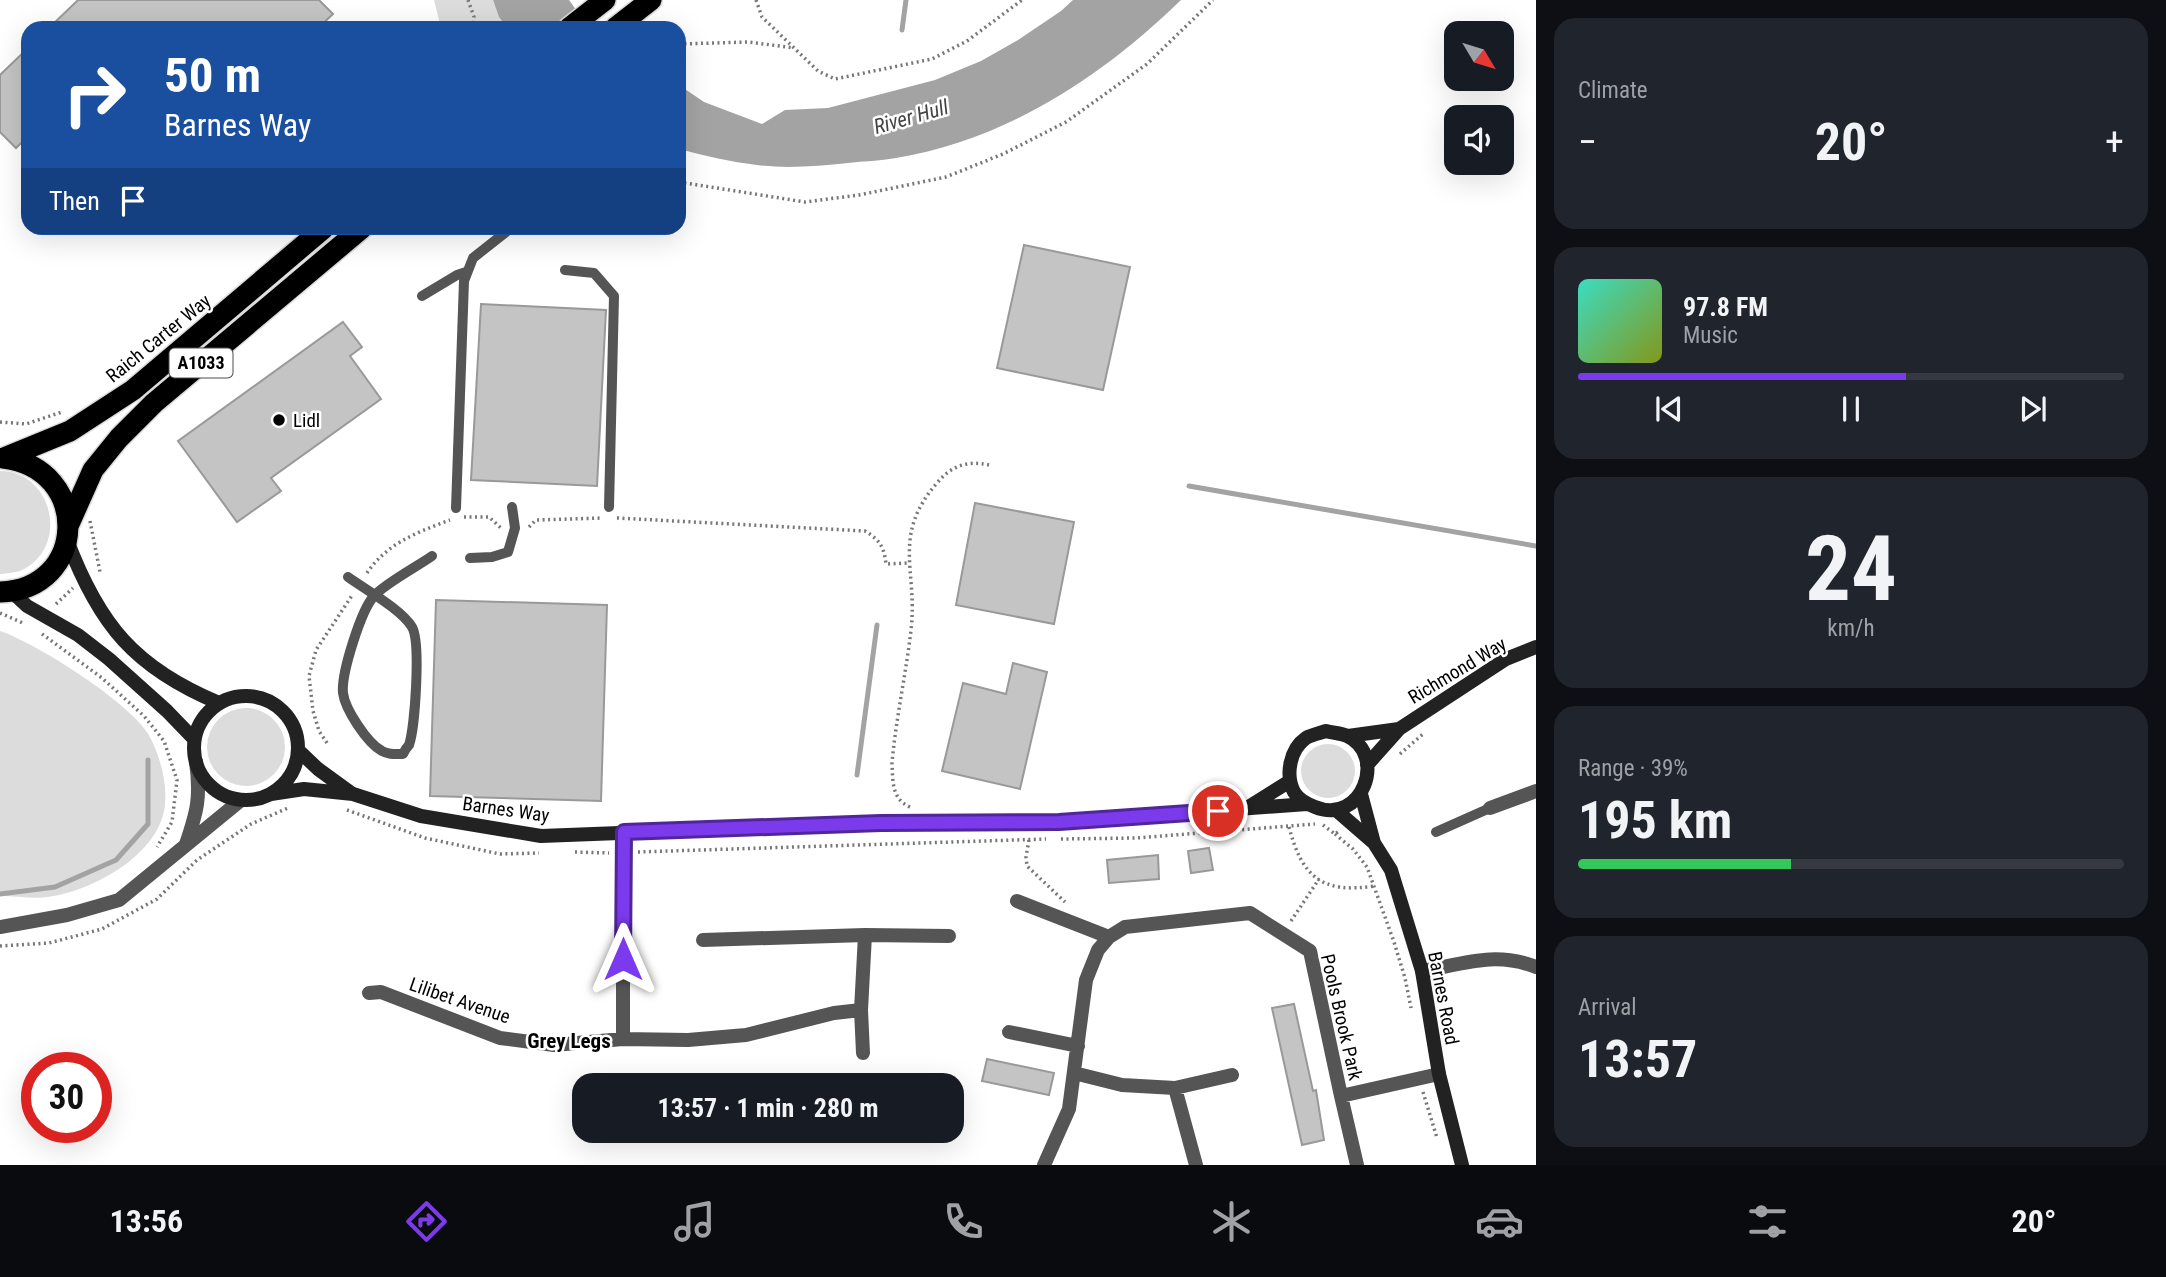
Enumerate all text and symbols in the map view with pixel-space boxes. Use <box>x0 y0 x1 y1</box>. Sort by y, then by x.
north arrow <box>1444 21 1514 91</box>
map controls <box>1444 21 1514 175</box>
text: 50 m <box>164 47 261 104</box>
icon: right <box>49 49 140 140</box>
text: Climate <box>1578 77 1648 104</box>
water label: River Hull <box>871 95 951 139</box>
button: sound <box>1444 105 1514 175</box>
text: Barnes Way <box>164 106 311 144</box>
text: 20° <box>1815 112 1887 173</box>
text: − <box>1578 120 1597 164</box>
text: + <box>2105 120 2124 164</box>
icon: arrive <box>114 182 152 220</box>
text: Then <box>49 186 100 216</box>
street label: Raich Carter Way <box>101 289 215 388</box>
text: 97.8 FM <box>1683 292 1768 322</box>
text: Music <box>1683 322 1738 349</box>
road number: A1033 <box>170 348 232 377</box>
icon: previous <box>1650 390 1688 428</box>
icon: pause <box>1832 390 1870 428</box>
icon: next <box>2014 390 2052 428</box>
place label: Lidl <box>293 409 320 432</box>
marker: Lidl <box>271 412 287 428</box>
text: 24 <box>1805 516 1897 622</box>
text: km/h <box>1827 615 1875 642</box>
street label: Richmond Way <box>1404 632 1511 709</box>
text: Range · 39% <box>1578 755 1688 782</box>
pin <box>1188 781 1248 841</box>
text: 195 km <box>1578 790 1732 851</box>
street label: Barnes Way <box>461 792 551 827</box>
icon: arrive <box>1199 792 1237 830</box>
position arrow <box>586 922 660 996</box>
street label: Barnes Road <box>1423 949 1464 1047</box>
street label: Pools Brook Park <box>1316 952 1367 1083</box>
street label: Lilibet Avenue <box>406 972 513 1028</box>
text: Arrival <box>1578 994 1637 1021</box>
district label: Grey Legs <box>527 1029 611 1053</box>
text: 13:57 <box>1578 1029 1697 1090</box>
speed limit sign: 30 <box>21 1052 112 1143</box>
text: 13:57 · 1 min · 280 m <box>658 1093 878 1123</box>
icon: directions <box>402 1197 451 1246</box>
icon: music <box>670 1197 719 1246</box>
icon: phone <box>939 1197 988 1246</box>
icon: climate <box>1207 1197 1256 1246</box>
icon: car <box>1475 1197 1524 1246</box>
icon: filters <box>1743 1197 1792 1246</box>
text: 13:56 <box>110 1202 183 1240</box>
text: 20° <box>2012 1202 2056 1240</box>

